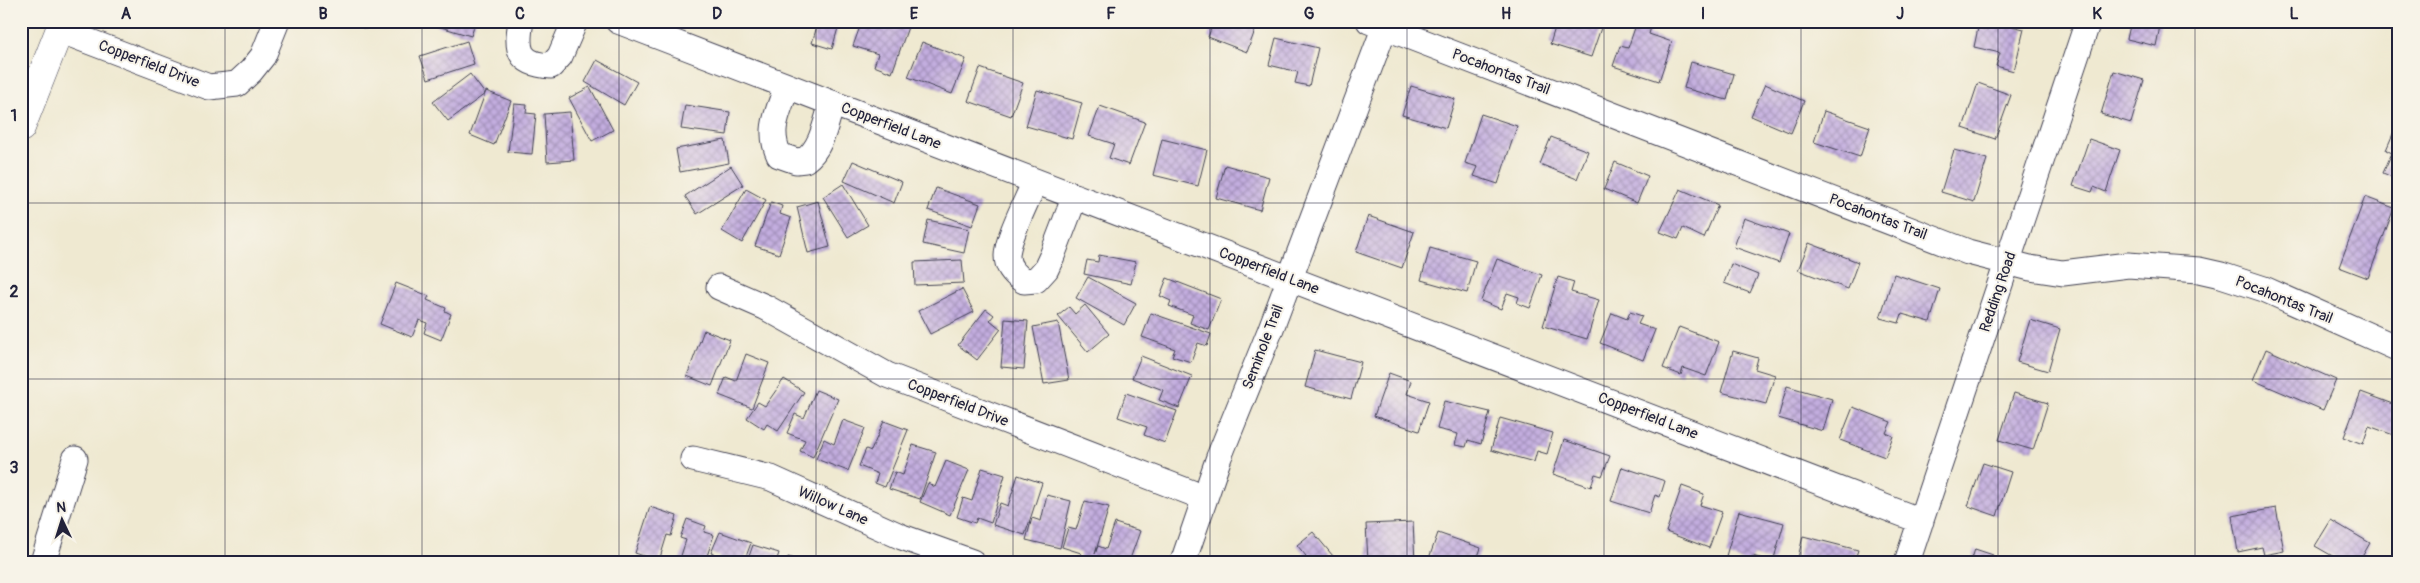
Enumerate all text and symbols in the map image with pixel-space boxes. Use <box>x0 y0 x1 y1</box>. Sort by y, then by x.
text: A <box>121 4 132 24</box>
text: B <box>318 4 328 24</box>
text: C <box>515 4 525 24</box>
text: D <box>712 4 722 24</box>
text: E <box>910 4 919 24</box>
text: F <box>1106 4 1116 24</box>
text: G <box>1304 4 1315 24</box>
text: H <box>1501 4 1511 24</box>
text: I <box>1701 4 1705 24</box>
text: J <box>1896 4 1904 24</box>
text: K <box>2092 4 2102 24</box>
text: L <box>2289 4 2299 24</box>
street label: Copperfield Drive <box>96 36 203 92</box>
street label: Pocahontas Trail <box>1449 45 1553 99</box>
street label: Copperfield Lane <box>838 98 944 154</box>
text: 1 <box>11 106 17 126</box>
street label: Pocahontas Trail <box>1826 190 1930 244</box>
street label: Copperfield Lane <box>1216 243 1322 299</box>
street label: Redding Road <box>1975 249 2021 335</box>
street label: Pocahontas Trail <box>2232 272 2336 328</box>
text: 2 <box>10 282 19 302</box>
street label: Seminole Trail <box>1238 302 1288 392</box>
street label: Copperfield Drive <box>905 375 1012 431</box>
street label: Copperfield Lane <box>1595 388 1701 444</box>
text: 3 <box>10 458 19 478</box>
street label: Willow Lane <box>795 482 872 530</box>
north arrow <box>38 496 88 546</box>
text: N <box>56 499 66 516</box>

